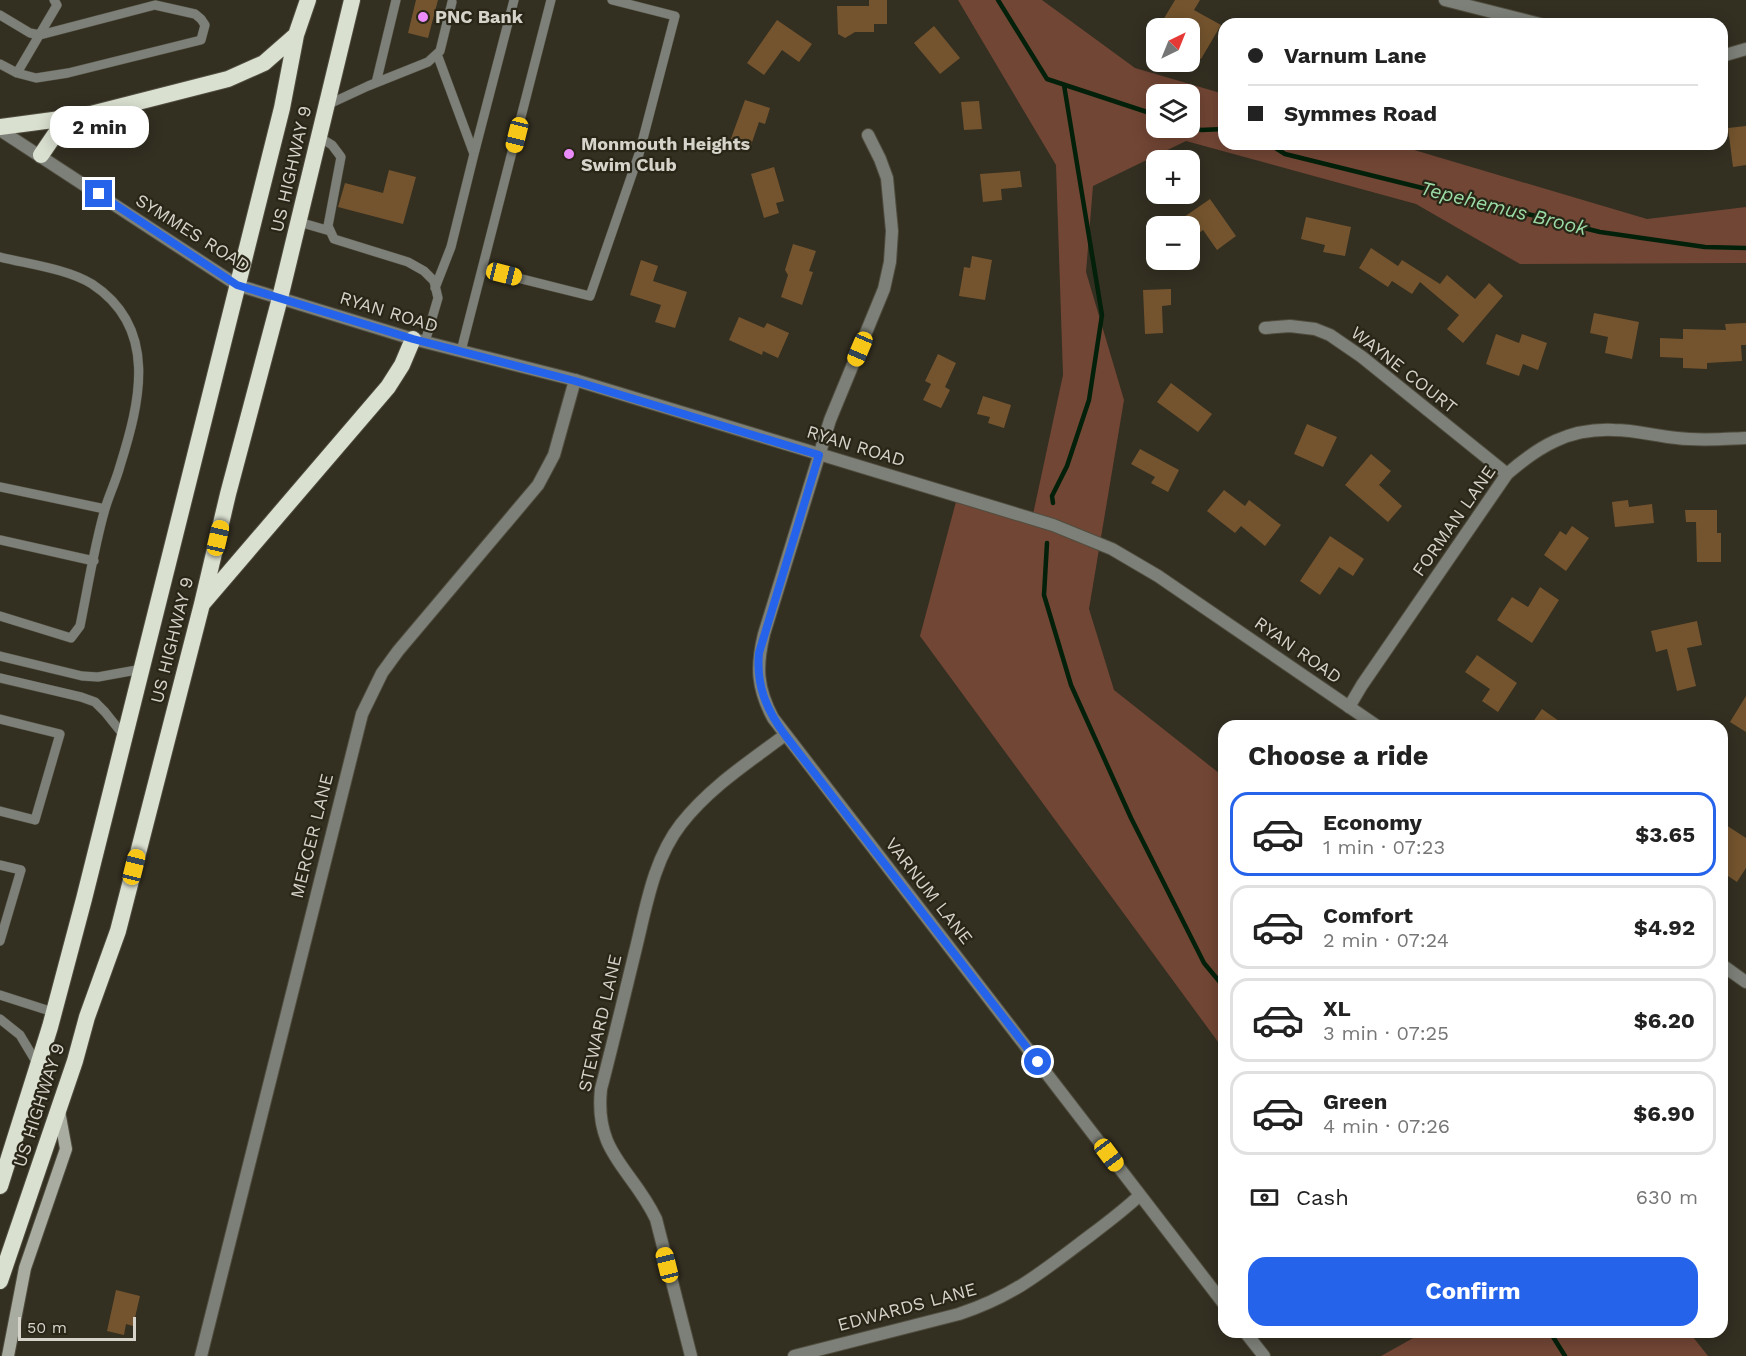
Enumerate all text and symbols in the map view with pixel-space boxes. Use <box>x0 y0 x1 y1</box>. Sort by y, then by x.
place label: PNC Bank <box>435 6 524 27</box>
marker: PNC Bank <box>416 10 430 24</box>
north arrow <box>1146 18 1200 72</box>
map controls <box>1146 18 1200 270</box>
text: Varnum Lane <box>1284 43 1427 68</box>
button: layers <box>1146 84 1200 138</box>
text: Symmes Road <box>1284 101 1437 126</box>
street label: US HIGHWAY 9 <box>266 104 315 234</box>
callout: 2 min <box>50 107 148 149</box>
text: 2 min <box>72 115 127 139</box>
car <box>504 115 530 155</box>
place label: Monmouth Heights Swim Club <box>581 133 751 175</box>
marker: Monmouth Heights Swim Club <box>562 147 576 161</box>
button: + <box>1146 150 1200 204</box>
water label: Tepehemus Brook <box>1418 176 1591 241</box>
route end <box>85 180 112 207</box>
street label: SYMMES ROAD <box>132 189 254 276</box>
button: − <box>1146 216 1200 270</box>
car <box>484 261 524 287</box>
street label: RYAN ROAD <box>337 287 441 336</box>
street label: WAYNE COURT <box>1347 322 1462 418</box>
car <box>845 329 875 369</box>
street label: RYAN ROAD <box>804 421 908 470</box>
street label: FORMAN LANE <box>1408 461 1500 580</box>
car <box>205 518 231 558</box>
street label: US HIGHWAY 9 <box>146 575 197 705</box>
street label: RYAN ROAD <box>1251 612 1346 687</box>
text: Choose a ride <box>1248 740 1428 772</box>
street label: MERCER LANE <box>286 771 337 901</box>
icon: car <box>1251 807 1305 861</box>
text: Economy <box>1323 810 1422 835</box>
text: $3.65 <box>1635 822 1695 847</box>
street label: VARNUM LANE <box>881 833 977 948</box>
text: 1 min · 07:23 <box>1323 835 1445 859</box>
car <box>121 847 147 887</box>
icon: car <box>1251 900 1305 954</box>
text: Comfort <box>1323 903 1413 928</box>
text: $4.92 <box>1634 915 1695 940</box>
text: 2 min · 07:24 <box>1323 928 1449 952</box>
street label: STEWARD LANE <box>574 952 626 1094</box>
icon: car <box>1251 993 1305 1047</box>
text: XL <box>1323 996 1351 1021</box>
text: $6.20 <box>1634 1008 1695 1033</box>
text: 3 min · 07:25 <box>1323 1021 1449 1045</box>
street label: US HIGHWAY 9 <box>9 1040 68 1170</box>
route start <box>1024 1048 1051 1075</box>
icon: car <box>1251 1086 1305 1140</box>
text: Green <box>1323 1089 1387 1114</box>
text: $6.90 <box>1633 1101 1695 1126</box>
text: 4 min · 07:26 <box>1323 1114 1450 1138</box>
car <box>1091 1135 1127 1175</box>
icon: cash <box>1248 1181 1281 1214</box>
text: Cash <box>1296 1185 1349 1210</box>
text: 630 m <box>1636 1185 1698 1209</box>
car <box>654 1245 680 1285</box>
button: Confirm <box>1248 1257 1698 1326</box>
street label: EDWARDS LANE <box>835 1278 979 1335</box>
scale bar <box>18 1314 136 1342</box>
text: 50 m <box>27 1318 67 1337</box>

